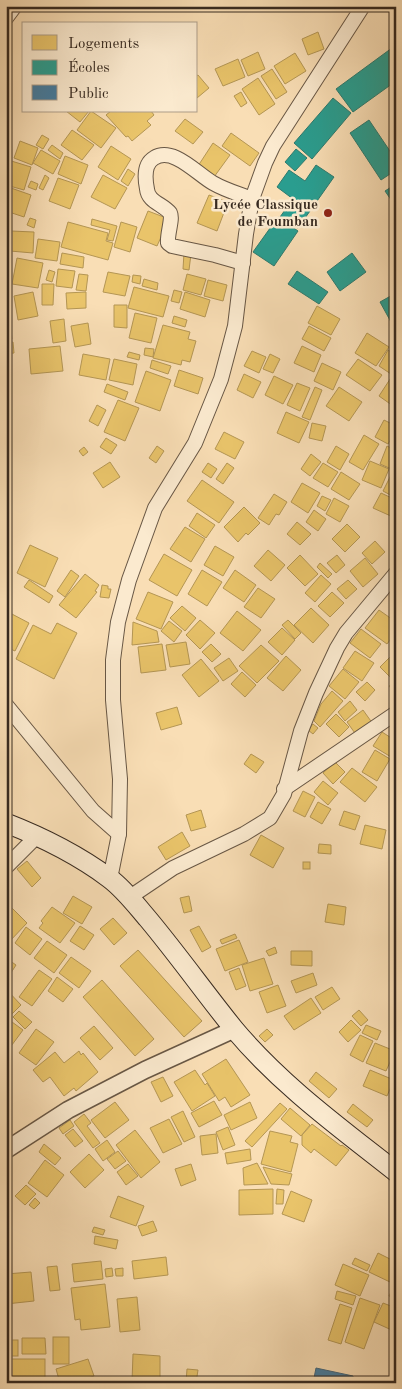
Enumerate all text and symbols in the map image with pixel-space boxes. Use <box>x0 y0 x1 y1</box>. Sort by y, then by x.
legend <box>22 22 198 112</box>
text: Logements <box>68 37 139 52</box>
text: Écoles <box>68 58 110 76</box>
text: Public <box>68 87 109 102</box>
place label: Lycée Classique de Foumban <box>213 198 318 230</box>
marker: Lycée Classique de Foumban <box>322 207 334 219</box>

